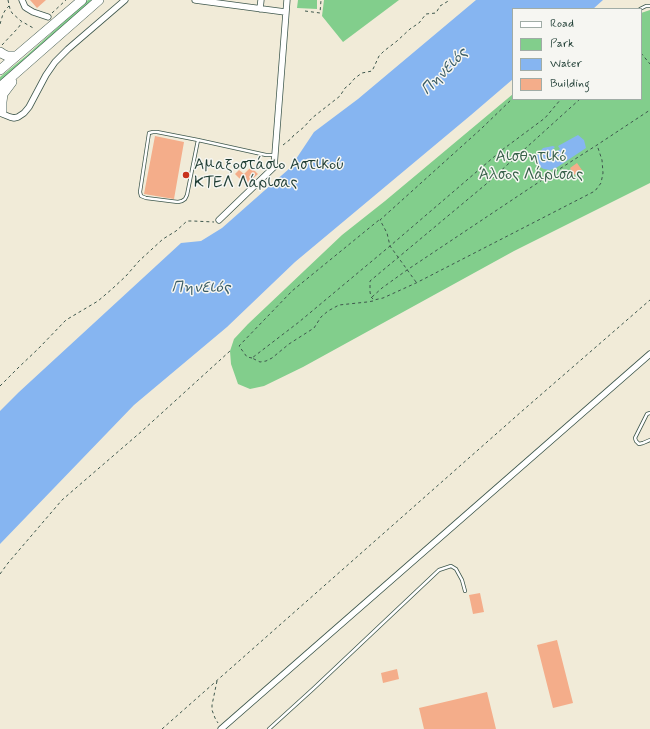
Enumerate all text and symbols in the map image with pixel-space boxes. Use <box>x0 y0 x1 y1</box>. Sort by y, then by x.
legend <box>512 8 642 100</box>
text: Road <box>550 16 574 32</box>
text: Park <box>550 36 574 52</box>
water label: Πηνειός <box>417 44 473 100</box>
text: Water <box>550 56 582 72</box>
text: Building <box>550 76 590 92</box>
park label: Αισθητικό Άλσος Λάρισας <box>479 148 583 186</box>
place label: Αμαξοστάσιο Αστικού ΚΤΕΛ Λάρισας <box>194 156 344 194</box>
marker: Αμαξοστάσιο Αστικού ΚΤΕΛ Λάρισας <box>181 170 191 180</box>
water label: Πηνειός <box>172 278 230 298</box>

